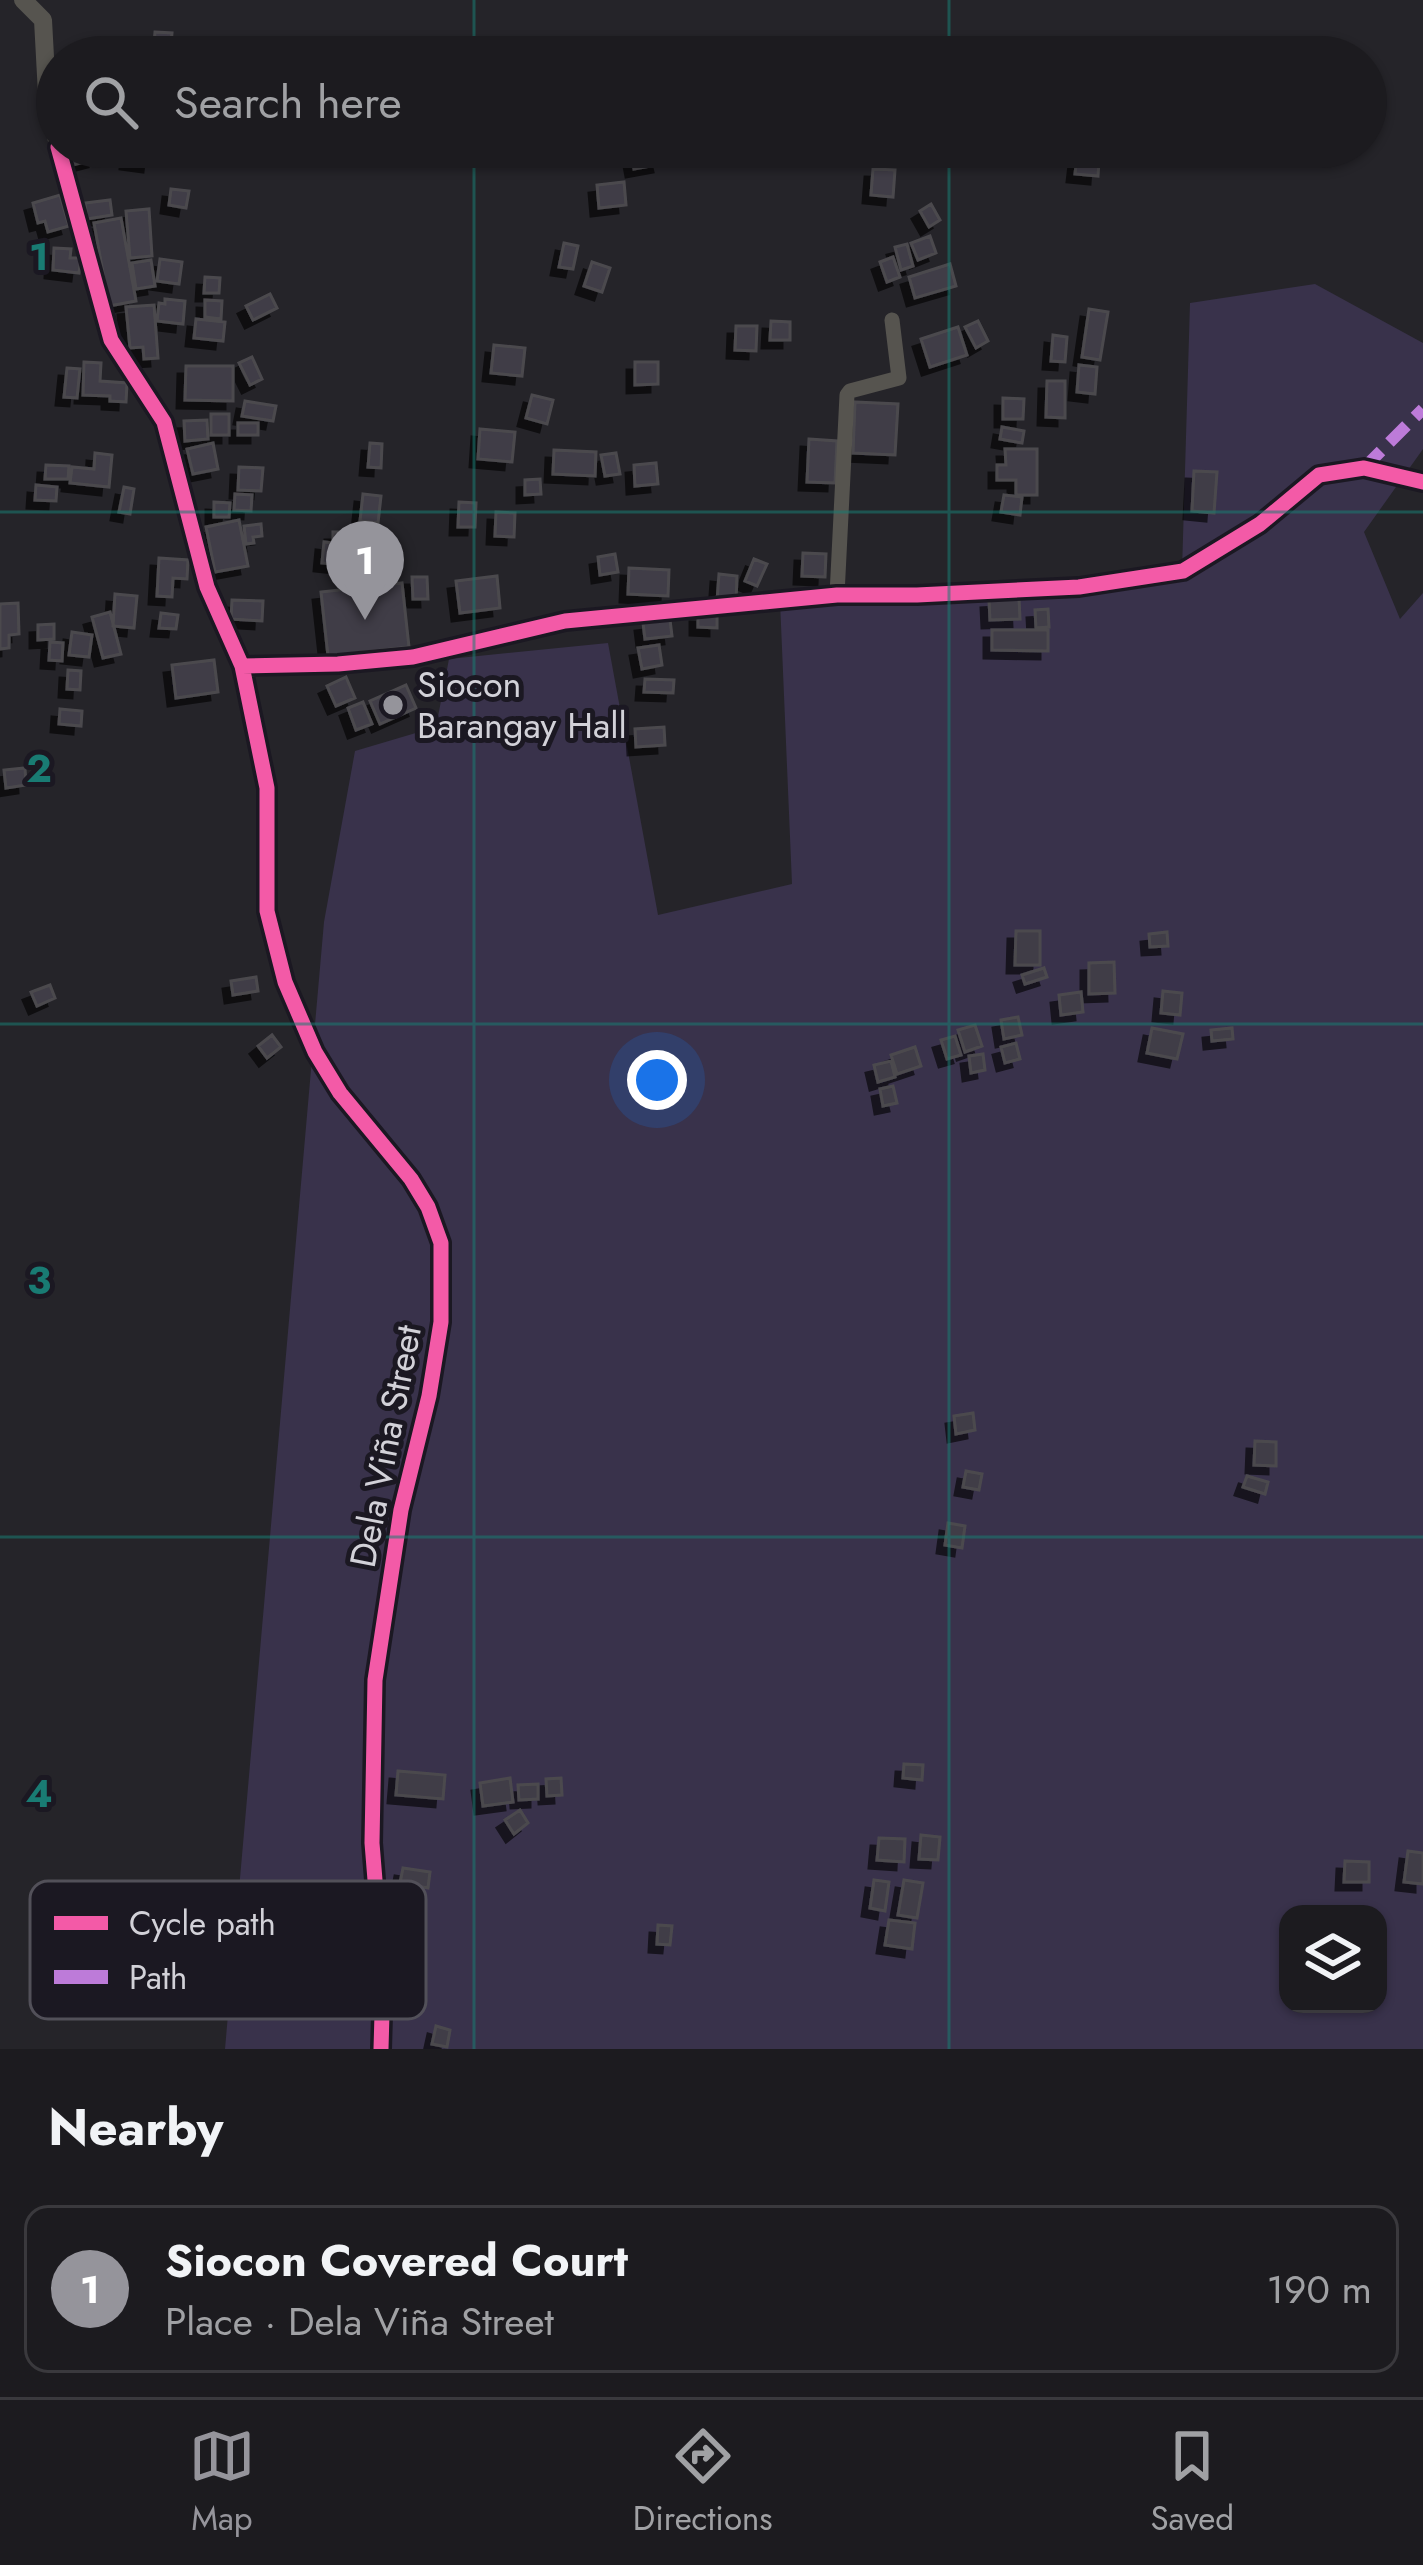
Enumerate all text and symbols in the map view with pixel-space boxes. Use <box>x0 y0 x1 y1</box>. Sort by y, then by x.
search box <box>36 36 1387 168</box>
icon: search <box>78 69 144 135</box>
text: Search here <box>174 70 402 135</box>
text: 1 <box>29 228 49 285</box>
pin: 1 <box>326 521 404 620</box>
place label: Siocon Barangay Hall <box>417 658 627 751</box>
marker: Siocon Barangay Hall <box>380 692 406 718</box>
text: 2 <box>26 740 52 797</box>
your location <box>627 1050 687 1110</box>
text: 3 <box>27 1252 51 1309</box>
street label: Dela Viña Street <box>336 1320 434 1571</box>
text: 4 <box>25 1765 53 1822</box>
legend <box>30 1881 426 2019</box>
text: Cycle path <box>129 1900 276 1947</box>
map controls <box>1279 1905 1387 2013</box>
button: layers <box>1279 1905 1387 2013</box>
text: Path <box>129 1954 187 2001</box>
text: Nearby <box>48 2090 223 2164</box>
text: Siocon Covered Court <box>165 2228 628 2293</box>
text: 1 <box>80 2261 100 2318</box>
text: 190 m <box>1266 2261 1372 2318</box>
text: Place · Dela Viña Street <box>165 2293 554 2350</box>
tab: Map <box>189 2423 255 2542</box>
tab: Directions <box>633 2423 773 2542</box>
tab: Saved <box>1150 2423 1234 2542</box>

